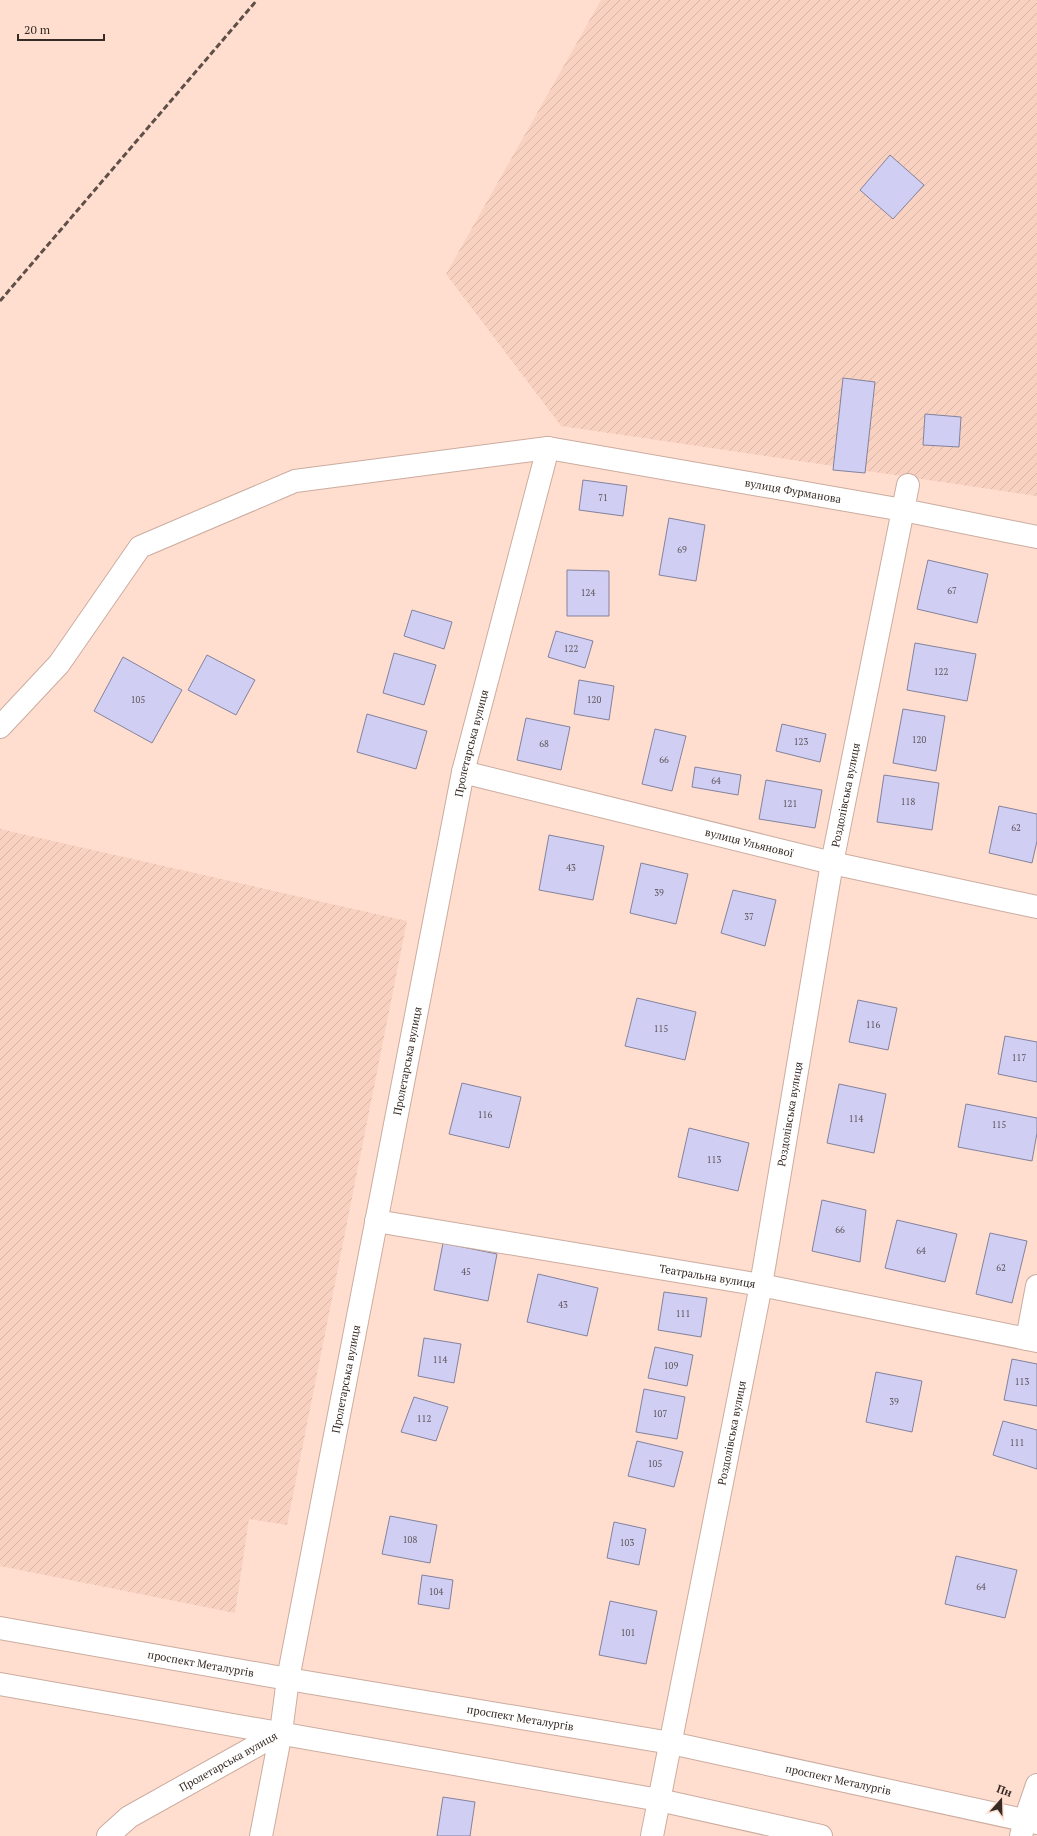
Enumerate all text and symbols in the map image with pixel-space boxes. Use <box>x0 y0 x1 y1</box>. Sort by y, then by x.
scale bar <box>18 16 104 42</box>
text: 20 m <box>24 22 51 37</box>
street label: вулиця Фурманова <box>744 476 843 506</box>
house number: 71 <box>598 492 608 504</box>
house number: 69 <box>677 544 687 556</box>
house number: 67 <box>947 585 957 597</box>
house number: 124 <box>581 587 595 599</box>
house number: 122 <box>564 643 578 655</box>
house number: 122 <box>934 666 948 678</box>
street label: Пролетарська вулиця <box>451 688 491 798</box>
house number: 105 <box>131 694 145 706</box>
house number: 120 <box>587 694 601 706</box>
house number: 120 <box>912 734 926 746</box>
house number: 123 <box>794 736 808 748</box>
house number: 68 <box>539 738 549 750</box>
street label: Роздолівська вулиця <box>828 741 863 848</box>
house number: 66 <box>659 754 669 766</box>
house number: 64 <box>711 775 721 787</box>
house number: 118 <box>901 796 915 808</box>
house number: 121 <box>783 798 797 810</box>
house number: 62 <box>1011 822 1021 834</box>
street label: вулиця Ульянової <box>704 825 795 860</box>
house number: 43 <box>566 862 576 874</box>
house number: 39 <box>654 887 664 899</box>
house number: 37 <box>744 911 754 923</box>
street label: Пролетарська вулиця <box>390 1005 425 1116</box>
house number: 116 <box>866 1019 880 1031</box>
house number: 115 <box>654 1023 668 1035</box>
house number: 117 <box>1012 1052 1026 1064</box>
street label: Роздолівська вулиця <box>774 1060 805 1168</box>
house number: 116 <box>478 1109 492 1121</box>
house number: 114 <box>849 1113 863 1125</box>
house number: 115 <box>992 1119 1006 1131</box>
house number: 113 <box>707 1154 721 1166</box>
house number: 66 <box>835 1224 845 1236</box>
house number: 64 <box>916 1245 926 1257</box>
street label: Театральна вулиця <box>658 1261 757 1291</box>
house number: 62 <box>996 1262 1006 1274</box>
house number: 45 <box>461 1266 471 1278</box>
house number: 43 <box>558 1299 568 1311</box>
house number: 111 <box>676 1308 690 1320</box>
street label: Пролетарська вулиця <box>329 1323 363 1434</box>
house number: 114 <box>433 1354 447 1366</box>
house number: 109 <box>664 1360 678 1372</box>
house number: 113 <box>1015 1376 1029 1388</box>
street label: Роздолівська вулиця <box>715 1379 749 1486</box>
house number: 39 <box>889 1396 899 1408</box>
house number: 107 <box>653 1408 667 1420</box>
house number: 112 <box>417 1413 431 1425</box>
house number: 111 <box>1010 1437 1024 1449</box>
house number: 105 <box>648 1458 662 1470</box>
house number: 108 <box>403 1534 417 1546</box>
house number: 103 <box>620 1537 634 1549</box>
house number: 64 <box>976 1581 986 1593</box>
house number: 104 <box>429 1586 443 1598</box>
house number: 101 <box>621 1627 635 1639</box>
street label: проспект Металургів <box>146 1647 255 1680</box>
street label: проспект Металургів <box>466 1702 575 1734</box>
street label: Пролетарська вулиця <box>177 1728 280 1795</box>
street label: проспект Металургів <box>784 1761 893 1798</box>
north arrow <box>981 1780 1021 1820</box>
text: Пн <box>995 1781 1014 1800</box>

